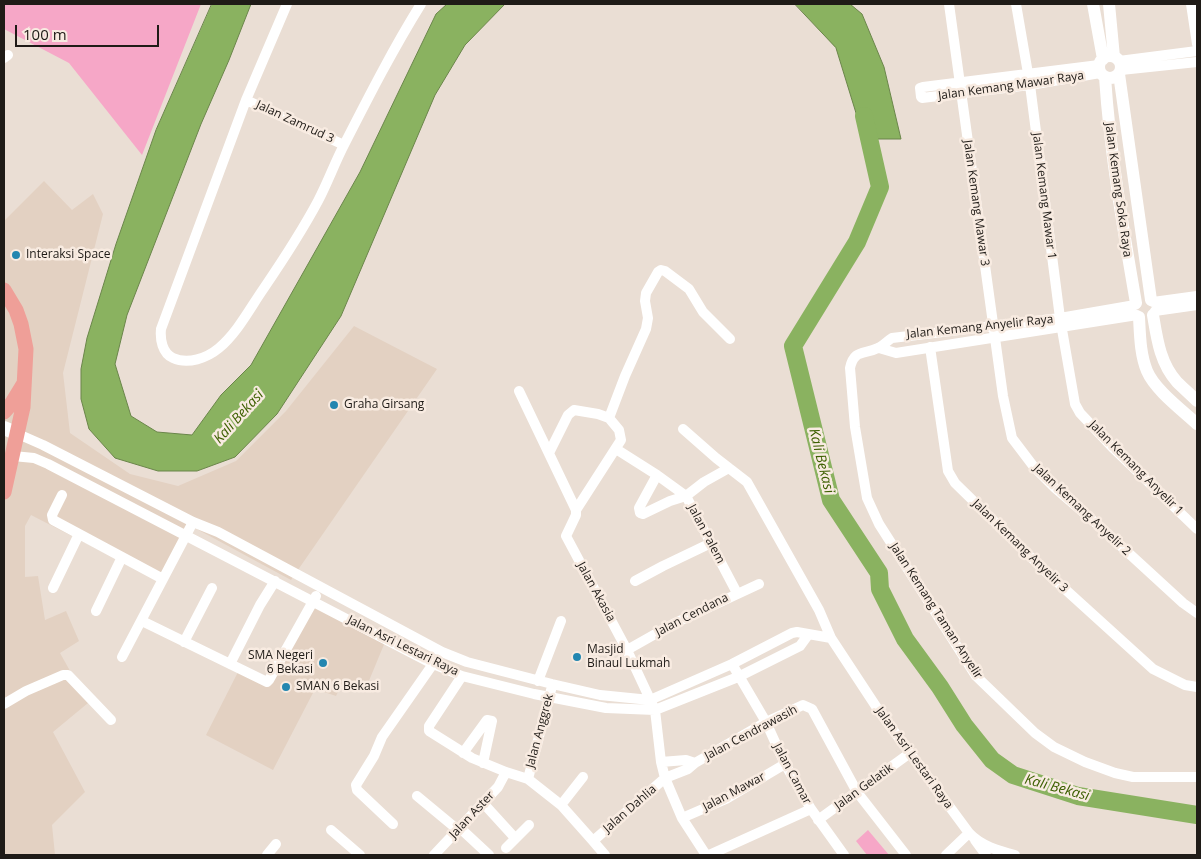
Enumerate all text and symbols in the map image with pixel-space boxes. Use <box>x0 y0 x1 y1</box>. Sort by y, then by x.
scale bar <box>18 15 161 47</box>
text: 100 m <box>23 24 67 44</box>
street label: Jalan Kemang Mawar Raya <box>937 69 1085 103</box>
street label: Jalan Zamrud 3 <box>254 98 336 146</box>
street label: Jalan Kemang Soka Raya <box>1101 122 1135 258</box>
street label: Jalan Kemang Mawar 1 <box>1029 132 1059 260</box>
street label: Jalan Kemang Mawar 3 <box>960 139 992 267</box>
place label: Interaksi Space <box>26 248 111 262</box>
marker: Interaksi Space <box>10 249 22 261</box>
street label: Jalan Kemang Anyelir Raya <box>906 312 1054 342</box>
water label: Kali Bekasi <box>211 387 267 447</box>
place label: Graha Girsang <box>344 398 424 412</box>
marker: Graha Girsang <box>328 399 340 411</box>
street label: Jalan Kemang Anyelir 1 <box>1086 418 1186 518</box>
water label: Kali Bekasi <box>805 427 837 495</box>
street label: Jalan Kemang Anyelir 2 <box>1030 461 1134 559</box>
street label: Jalan Kemang Anyelir 3 <box>969 497 1071 595</box>
street label: Jalan Palem <box>684 502 728 566</box>
street label: Jalan Kemang Taman Anyelir <box>887 540 985 682</box>
street label: Jalan Akasia <box>574 560 618 624</box>
street label: Jalan Cendana <box>653 590 731 640</box>
street label: Jalan Asri Lestari Raya <box>345 613 461 679</box>
place label: Masjid Binaul Lukmah <box>587 643 670 671</box>
place label: SMA Negeri 6 Bekasi <box>248 649 313 677</box>
marker: Masjid Binaul Lukmah <box>571 651 583 663</box>
marker: SMA Negeri 6 Bekasi <box>317 657 329 669</box>
place label: SMAN 6 Bekasi <box>296 680 379 694</box>
marker: SMAN 6 Bekasi <box>280 681 292 693</box>
street label: Jalan Anggrek <box>523 692 557 770</box>
street label: Jalan Cendrawasih <box>702 703 800 763</box>
street label: Jalan Asri Lestari Raya <box>872 704 956 812</box>
street label: Jalan Camar <box>770 741 814 807</box>
street label: Jalan Gelatik <box>832 761 896 813</box>
street label: Jalan Mawar <box>700 770 768 814</box>
water label: Kali Bekasi <box>1023 771 1091 805</box>
street label: Jalan Dahlia <box>601 782 659 836</box>
street label: Jalan Aster <box>447 788 497 842</box>

